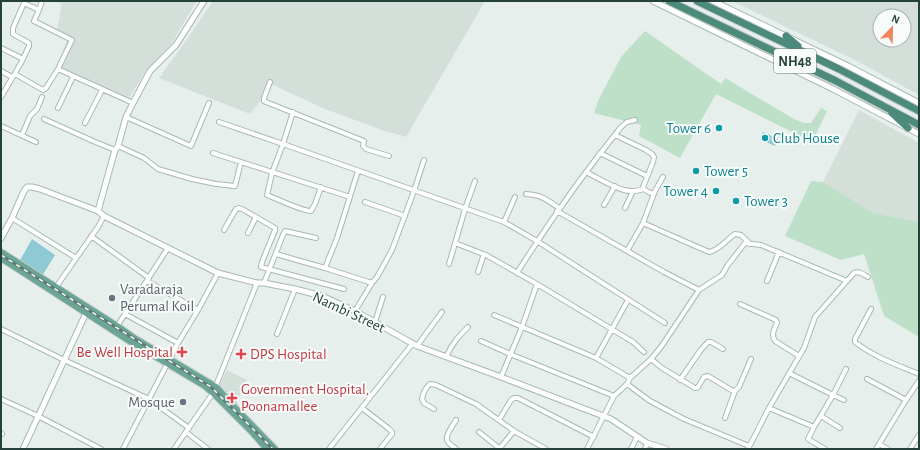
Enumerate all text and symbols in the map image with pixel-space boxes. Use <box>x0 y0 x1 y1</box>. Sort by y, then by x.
north arrow <box>872 8 912 48</box>
text: N <box>890 13 901 26</box>
road number: NH48 <box>774 49 816 73</box>
place label: Tower 6 <box>666 121 711 136</box>
marker: Tower 6 <box>714 123 724 133</box>
place label: Club House <box>773 131 840 146</box>
marker: Club House <box>760 133 770 143</box>
place label: Tower 5 <box>704 164 748 179</box>
marker: Tower 5 <box>691 166 701 176</box>
place label: Tower 4 <box>663 184 708 199</box>
marker: Tower 4 <box>711 186 721 196</box>
place label: Tower 3 <box>744 194 788 209</box>
marker: Tower 3 <box>731 196 741 206</box>
place label: Varadaraja Perumal Koil <box>120 282 194 314</box>
street label: Nambi Street <box>310 289 387 336</box>
marker: Varadaraja Perumal Koil <box>107 293 117 303</box>
place label: Be Well Hospital <box>77 345 173 360</box>
marker: Be Well Hospital <box>176 346 188 358</box>
place label: DPS Hospital <box>250 347 327 362</box>
marker: DPS Hospital <box>235 348 247 360</box>
place label: Government Hospital, Poonamallee <box>241 382 369 414</box>
marker: Government Hospital, Poonamallee <box>226 392 238 404</box>
place label: Mosque <box>128 395 175 410</box>
marker: Mosque <box>178 397 188 407</box>

